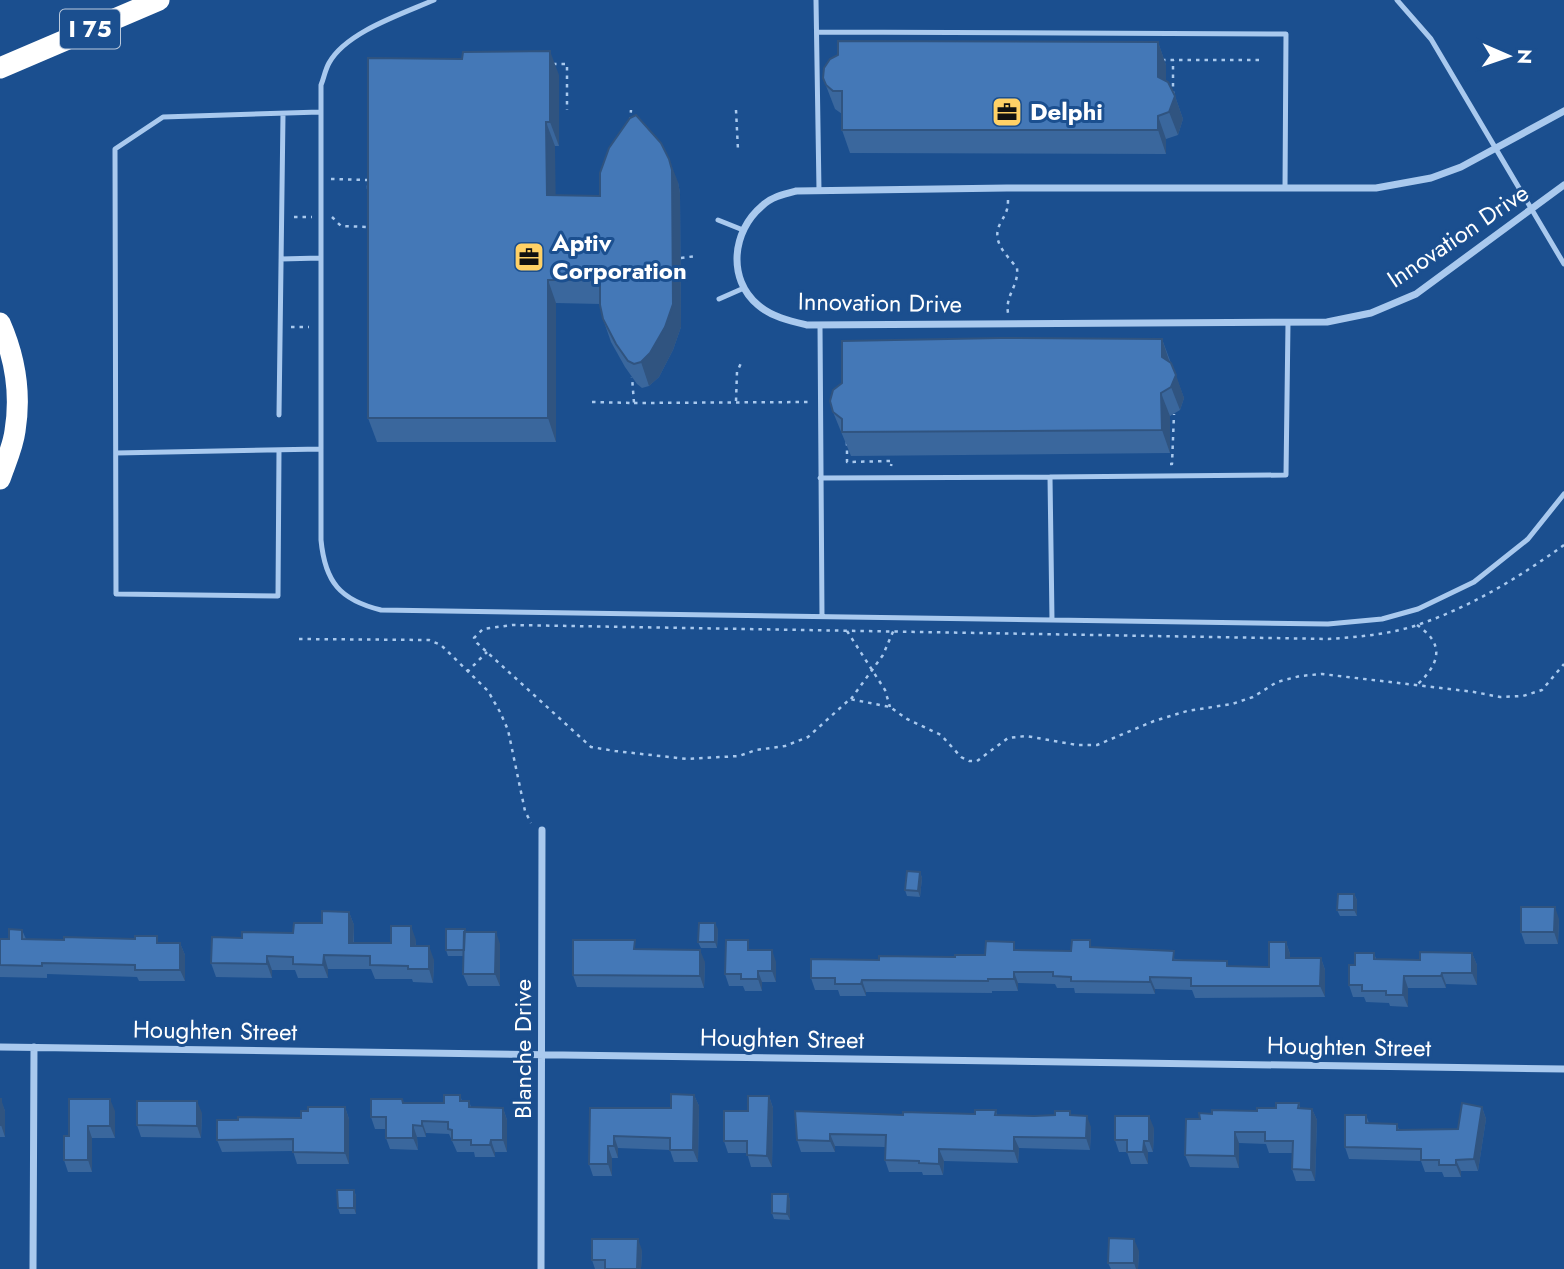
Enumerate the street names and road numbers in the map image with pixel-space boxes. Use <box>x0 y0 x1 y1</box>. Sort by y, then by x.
road number: I 75 <box>60 10 120 48</box>
street label: Innovation Drive <box>1380 175 1536 296</box>
street label: Innovation Drive <box>798 284 962 321</box>
street label: Blanche Drive <box>505 979 540 1119</box>
street label: Houghten Street <box>133 1012 298 1049</box>
street label: Houghten Street <box>700 1020 865 1057</box>
street label: Houghten Street <box>1267 1028 1432 1065</box>

